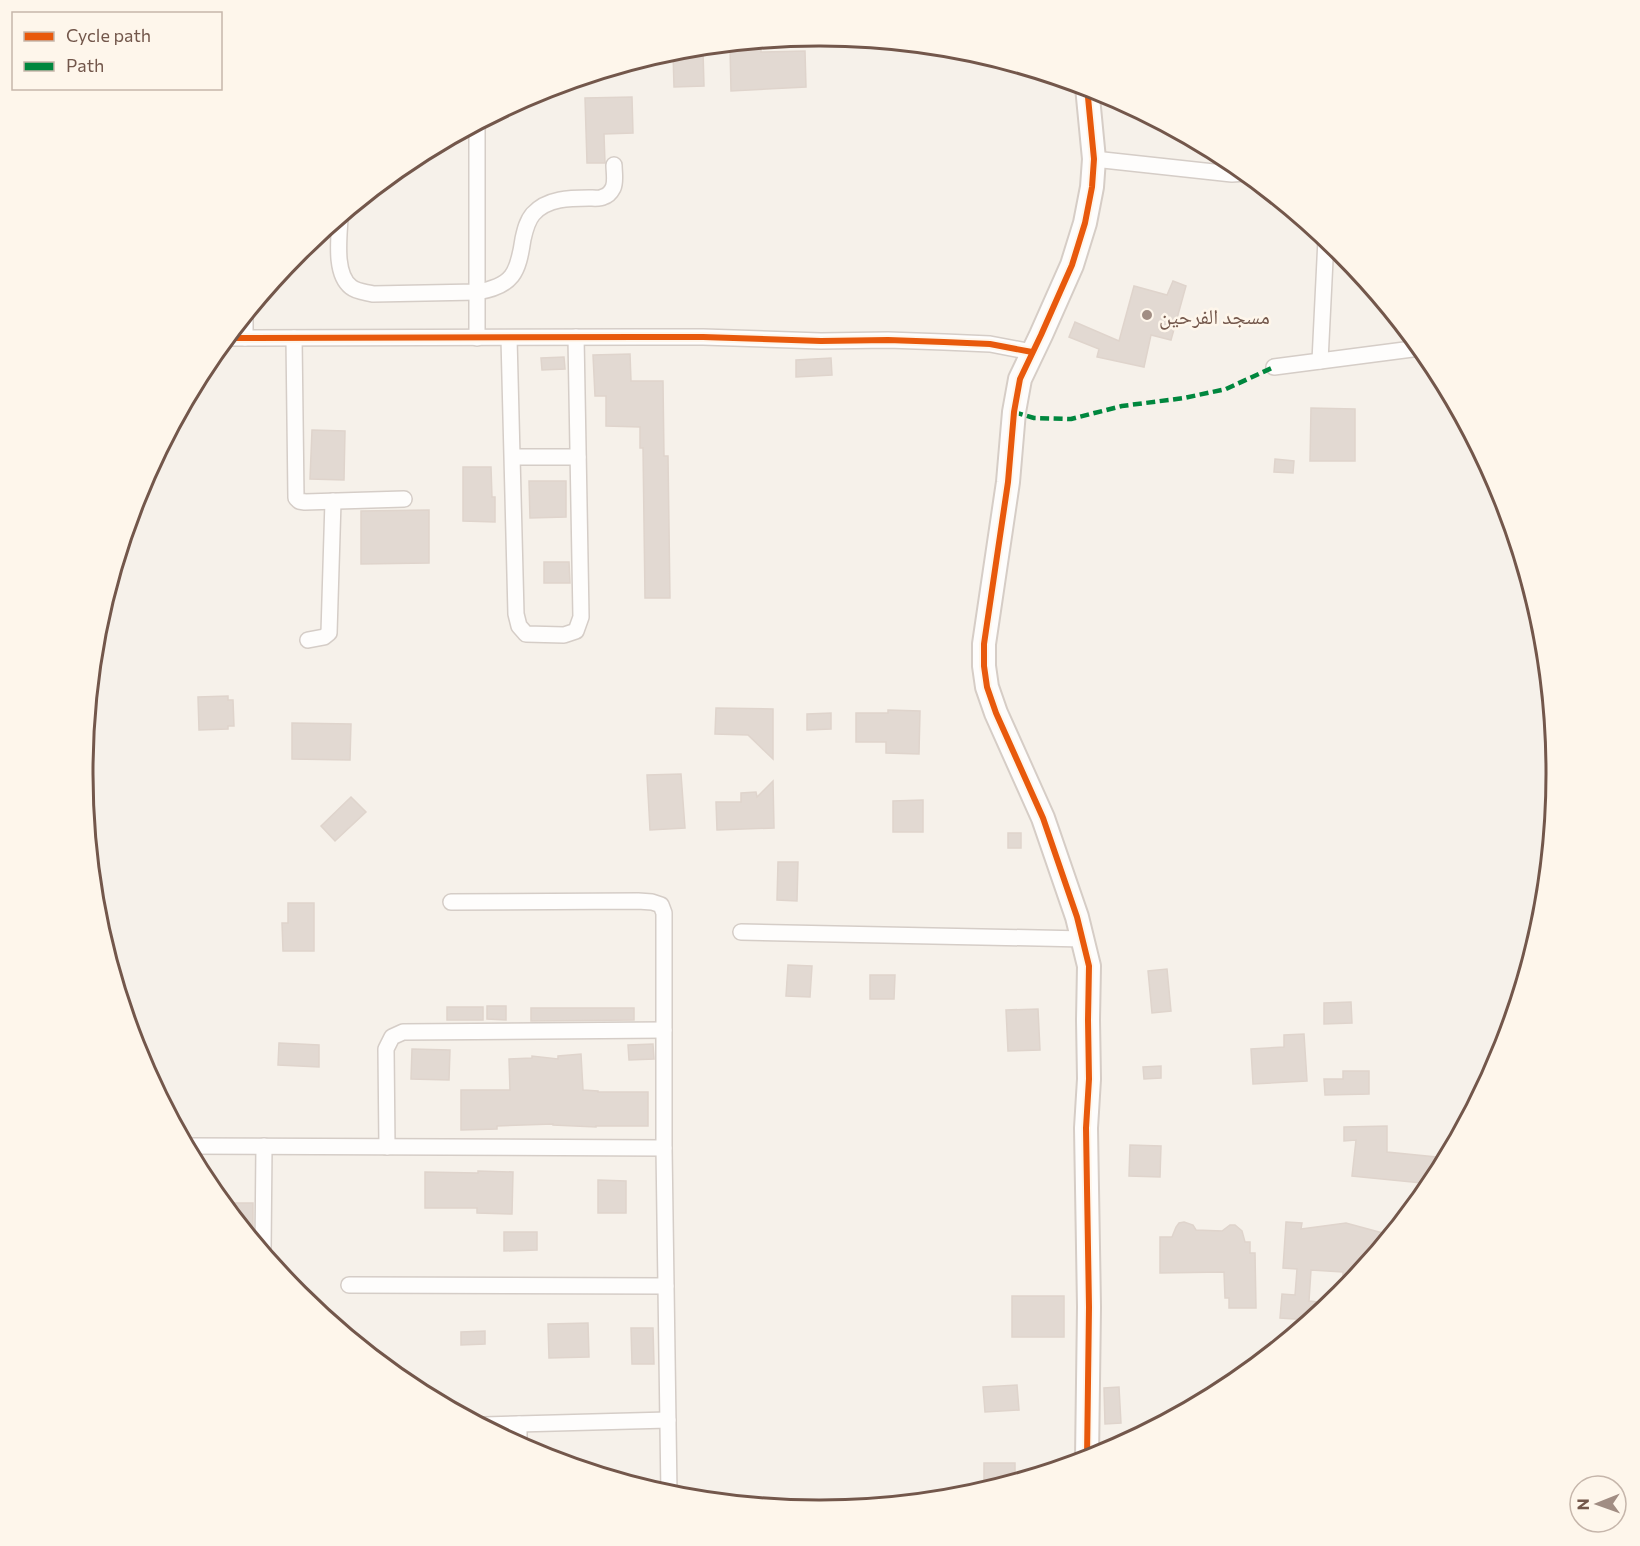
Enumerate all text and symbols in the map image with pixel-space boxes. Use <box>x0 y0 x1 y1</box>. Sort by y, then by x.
legend <box>12 12 222 90</box>
text: Cycle path <box>66 24 151 46</box>
text: Path <box>66 54 104 76</box>
place label: مسجد الفرحين <box>1159 303 1270 330</box>
marker: مسجد الفرحين <box>1140 308 1154 322</box>
north arrow <box>1568 1474 1628 1534</box>
text: N <box>1573 1498 1592 1510</box>

